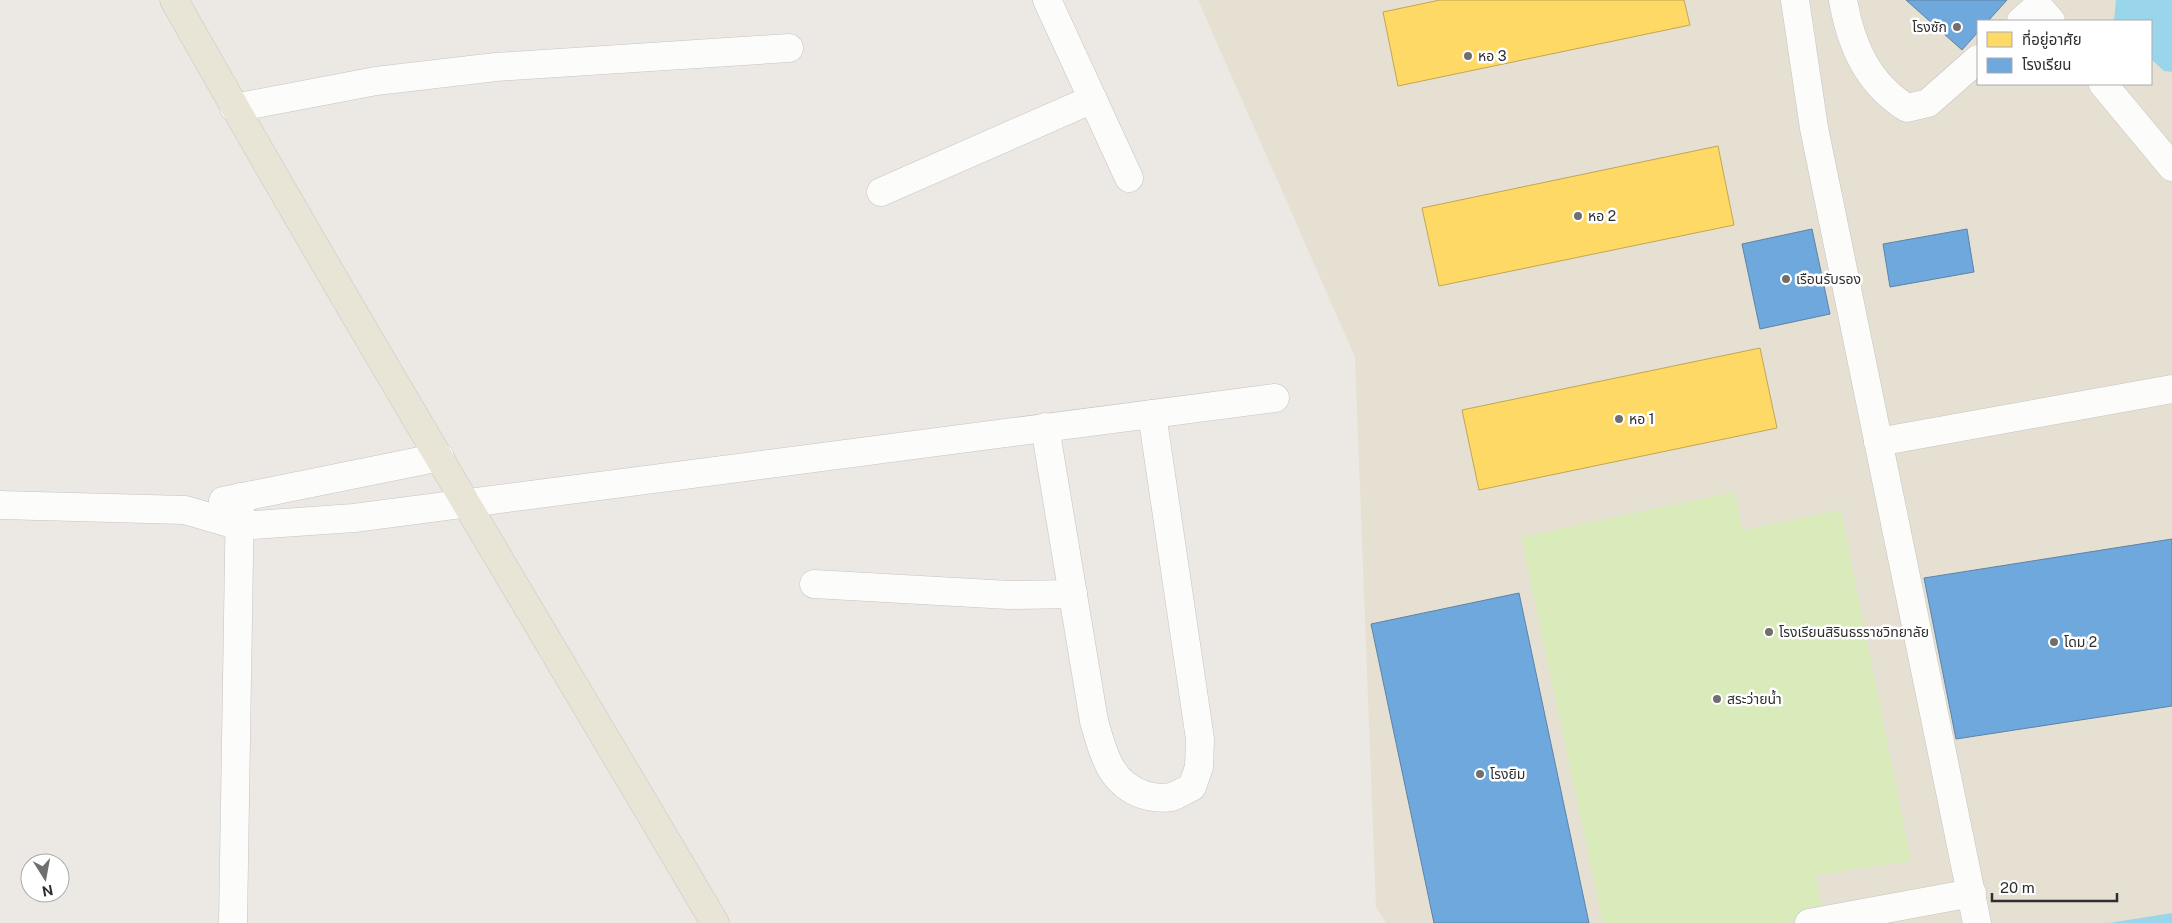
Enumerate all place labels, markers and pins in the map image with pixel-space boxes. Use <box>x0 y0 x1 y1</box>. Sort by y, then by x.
place label: โรงซัก <box>1912 19 1947 35</box>
marker: โรงซัก <box>1951 21 1963 33</box>
place label: หอ 3 <box>1478 48 1507 64</box>
marker: หอ 3 <box>1462 50 1474 62</box>
place label: หอ 2 <box>1588 208 1616 224</box>
marker: หอ 2 <box>1572 210 1584 222</box>
place label: เรือนรับรอง <box>1796 271 1861 287</box>
marker: เรือนรับรอง <box>1780 273 1792 285</box>
place label: หอ 1 <box>1629 411 1654 427</box>
marker: หอ 1 <box>1613 413 1625 425</box>
place label: โรงเรียนสิรินธรราชวิทยาลัย <box>1779 624 1929 640</box>
marker: โรงเรียนสิรินธรราชวิทยาลัย <box>1763 626 1775 638</box>
place label: โดม 2 <box>2064 634 2097 650</box>
marker: โดม 2 <box>2048 636 2060 648</box>
place label: สระว่ายน้ำ <box>1727 689 1782 707</box>
marker: สระว่ายน้ำ <box>1711 693 1723 705</box>
place label: โรงยิม <box>1490 766 1525 782</box>
marker: โรงยิม <box>1474 768 1486 780</box>

